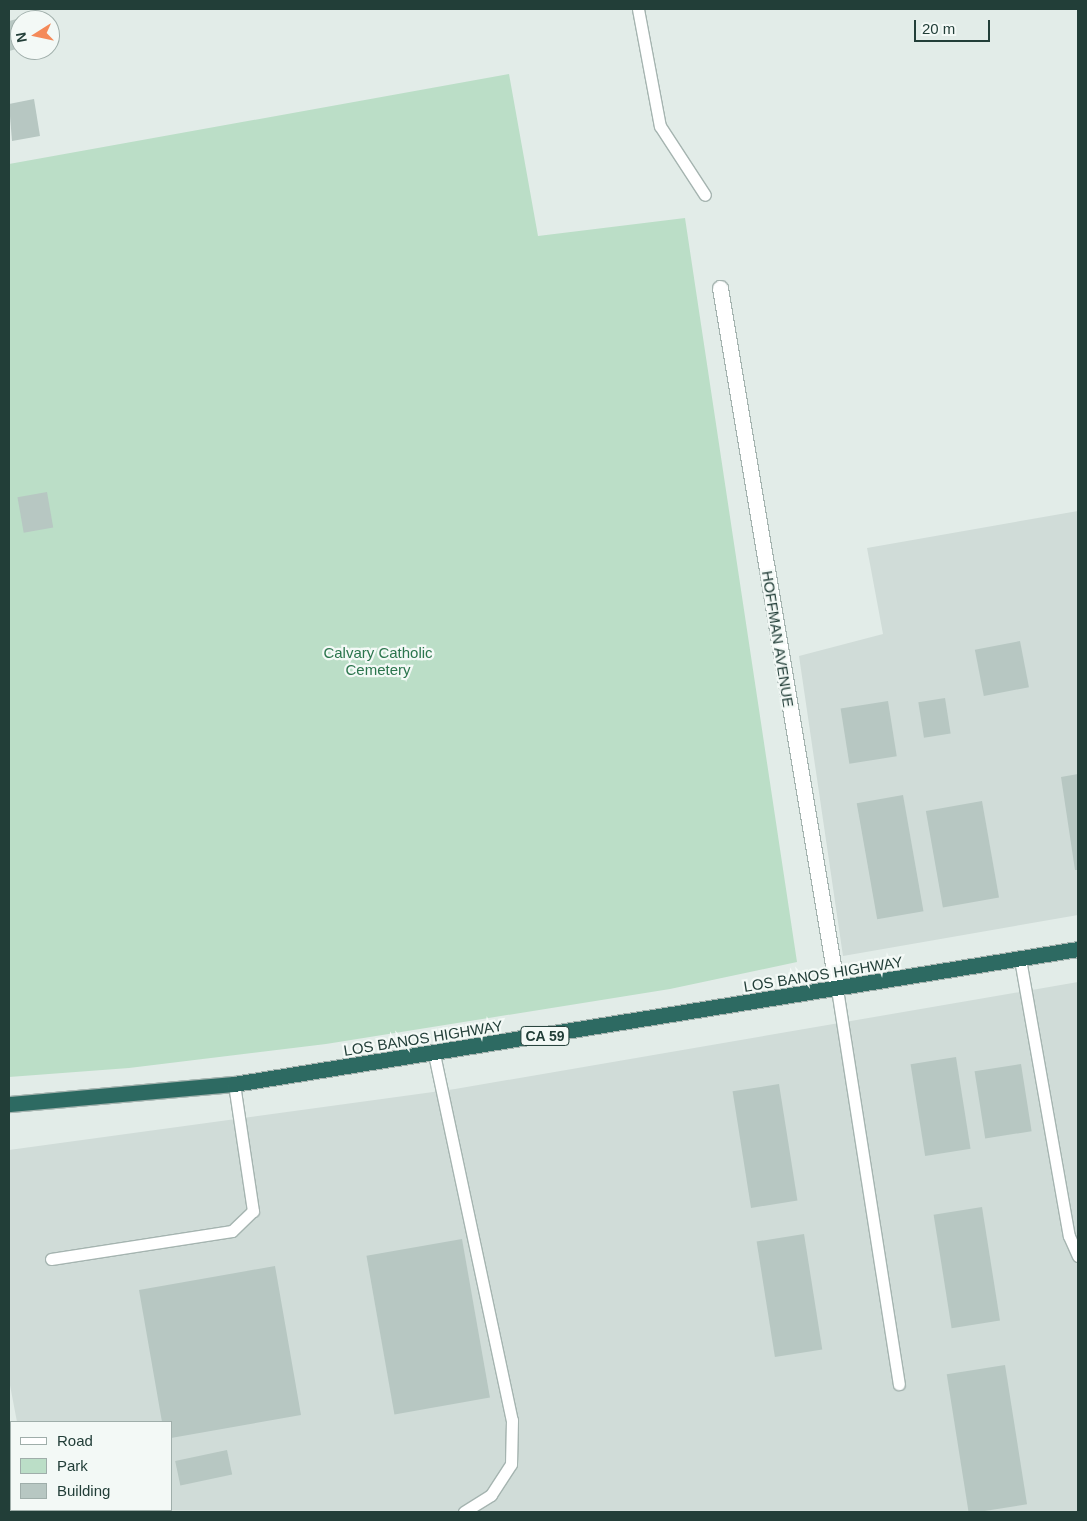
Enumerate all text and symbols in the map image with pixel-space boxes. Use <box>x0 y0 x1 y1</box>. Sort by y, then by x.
north arrow <box>10 10 60 60</box>
scale bar <box>917 10 993 42</box>
text: 20 m <box>922 20 955 37</box>
text: N <box>12 31 30 44</box>
street label: HOFFMAN AVENUE <box>758 569 798 709</box>
park label: Calvary Catholic Cemetery <box>323 643 433 678</box>
street label: LOS BANOS HIGHWAY <box>742 953 904 995</box>
street label: LOS BANOS HIGHWAY <box>342 1017 504 1059</box>
road number: CA 59 <box>520 1024 570 1048</box>
legend <box>10 1421 172 1511</box>
text: Road <box>57 1432 93 1449</box>
text: Park <box>57 1457 88 1474</box>
text: Building <box>57 1482 110 1499</box>

